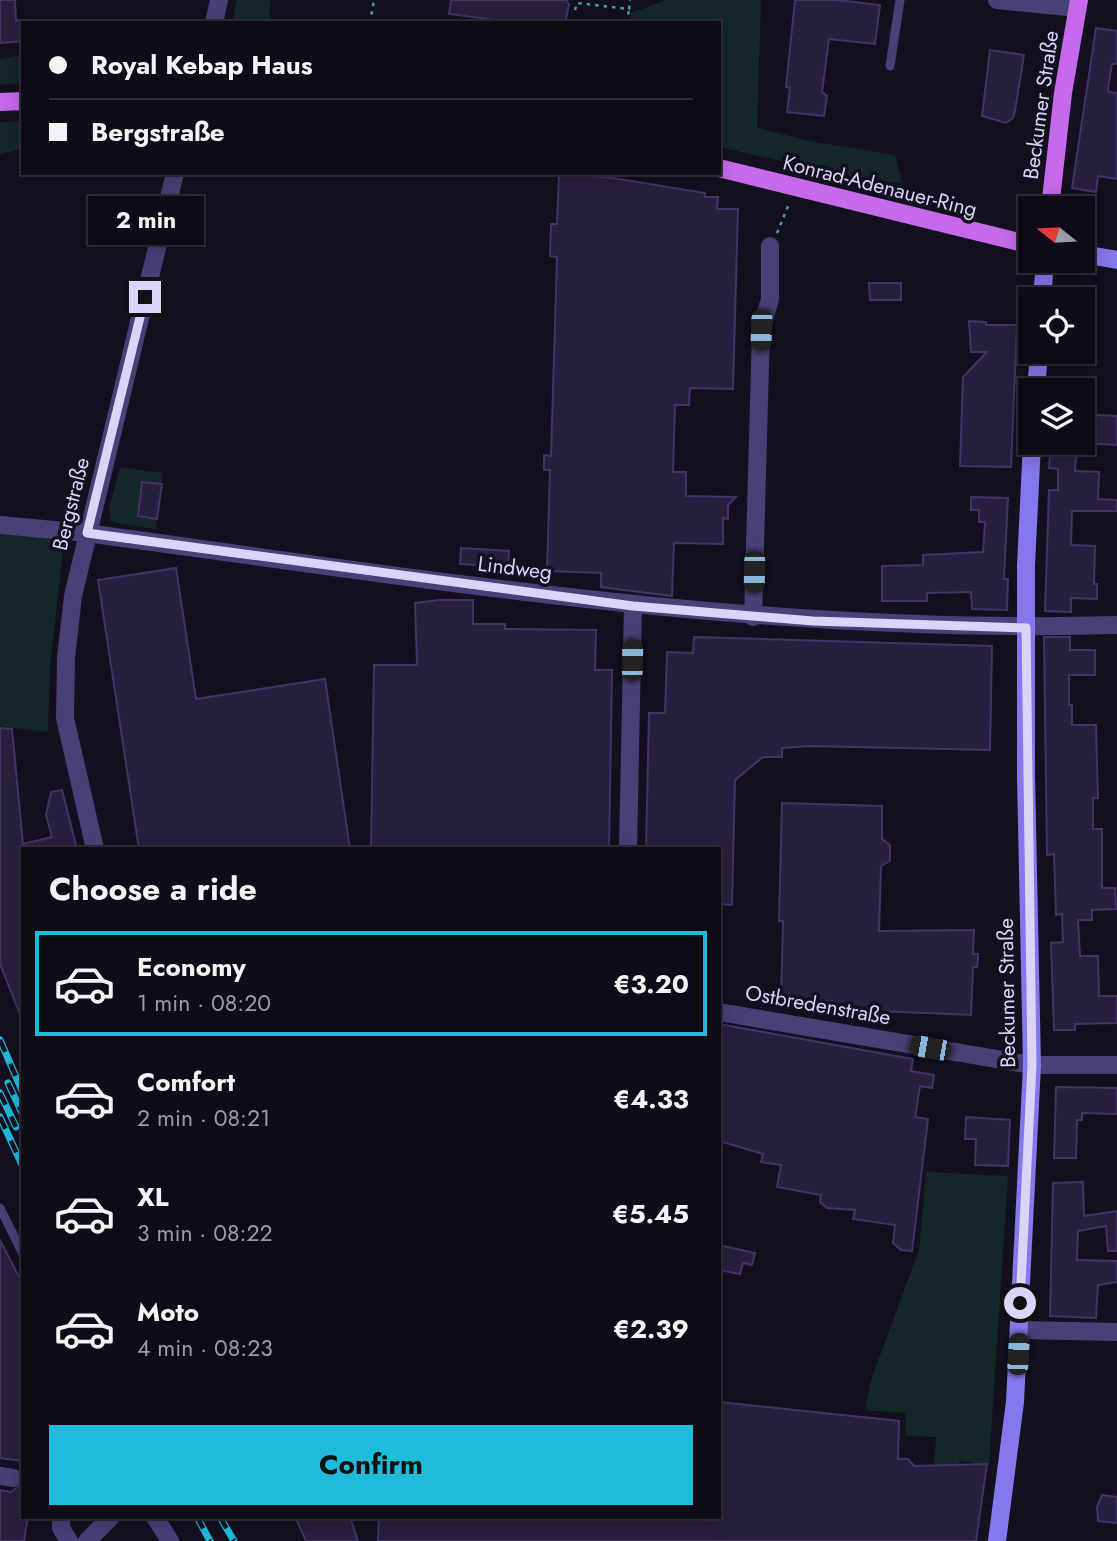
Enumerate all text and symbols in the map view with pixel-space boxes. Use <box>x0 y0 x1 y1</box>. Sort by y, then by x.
street label: Beckumer Straße <box>1016 29 1066 181</box>
text: Royal Kebap Haus <box>91 46 313 84</box>
text: Bergstraße <box>91 113 225 151</box>
street label: Konrad-Adenauer-Ring <box>780 147 980 225</box>
callout: 2 min <box>87 196 203 244</box>
north arrow <box>1018 196 1096 273</box>
map controls <box>1018 196 1095 455</box>
text: 2 min <box>116 203 176 237</box>
route end <box>129 281 161 313</box>
button: locate <box>1018 287 1095 364</box>
car <box>750 309 773 351</box>
button: layers <box>1018 378 1095 455</box>
street label: Bergstraße <box>45 454 97 554</box>
street label: Lindweg <box>476 549 554 587</box>
car <box>744 551 765 593</box>
car <box>622 639 643 681</box>
text: Choose a ride <box>49 866 257 912</box>
street label: Beckumer Straße <box>991 918 1023 1068</box>
text: Economy <box>137 948 246 986</box>
icon: car <box>53 952 116 1015</box>
text: €3.20 <box>614 965 689 1003</box>
street label: Ostbredenstraße <box>743 977 893 1033</box>
text: 1 min · 08:20 <box>137 986 271 1020</box>
car <box>908 1034 953 1062</box>
text: Comfort <box>137 1063 235 1101</box>
icon: car <box>53 1067 116 1130</box>
text: €4.33 <box>613 1080 689 1118</box>
text: 2 min · 08:21 <box>137 1101 270 1135</box>
text: XL <box>137 1178 169 1216</box>
icon: car <box>53 1182 116 1245</box>
text: €5.45 <box>612 1195 689 1233</box>
text: 3 min · 08:22 <box>137 1216 273 1250</box>
route start <box>1004 1287 1036 1319</box>
text: Moto <box>137 1293 199 1331</box>
icon: car <box>53 1297 116 1360</box>
text: €2.39 <box>613 1310 689 1348</box>
text: 4 min · 08:23 <box>137 1331 273 1365</box>
car <box>1007 1332 1030 1376</box>
button: Confirm <box>49 1425 693 1505</box>

